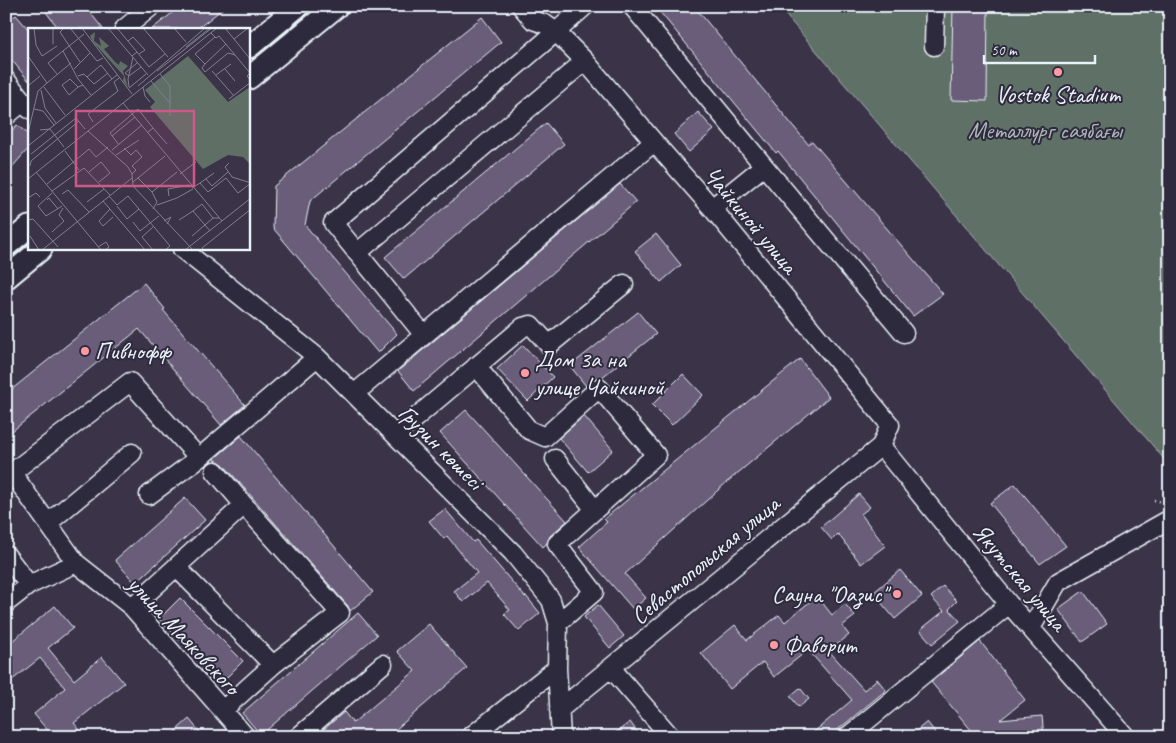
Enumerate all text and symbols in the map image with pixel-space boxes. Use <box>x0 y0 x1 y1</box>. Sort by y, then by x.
inset map <box>28 28 250 250</box>
scale bar <box>984 32 1095 64</box>
text: 50 m <box>991 41 1018 60</box>
marker: Vostok Stadium <box>1052 66 1064 78</box>
place label: Vostok Stadium <box>996 79 1121 109</box>
park label: Металлург саябағы <box>968 115 1124 145</box>
street label: Чайкиной улица <box>697 160 806 281</box>
place label: Пивнофф <box>95 336 173 366</box>
place label: Дом 3а на улице Чайкиной <box>533 344 666 402</box>
marker: Пивнофф <box>79 345 91 357</box>
marker: Дом 3а на улице Чайкиной <box>519 367 531 379</box>
street label: Грузин көшесі <box>392 398 492 498</box>
street label: Севастопольская улица <box>625 488 787 631</box>
street label: Якутская улица <box>966 517 1075 639</box>
street label: улица Маяковского <box>120 568 249 703</box>
place label: Сауна "Оазис" <box>772 579 892 610</box>
marker: Сауна "Оазис" <box>891 588 903 600</box>
place label: Фаворит <box>784 630 857 660</box>
marker: Фаворит <box>768 639 780 651</box>

